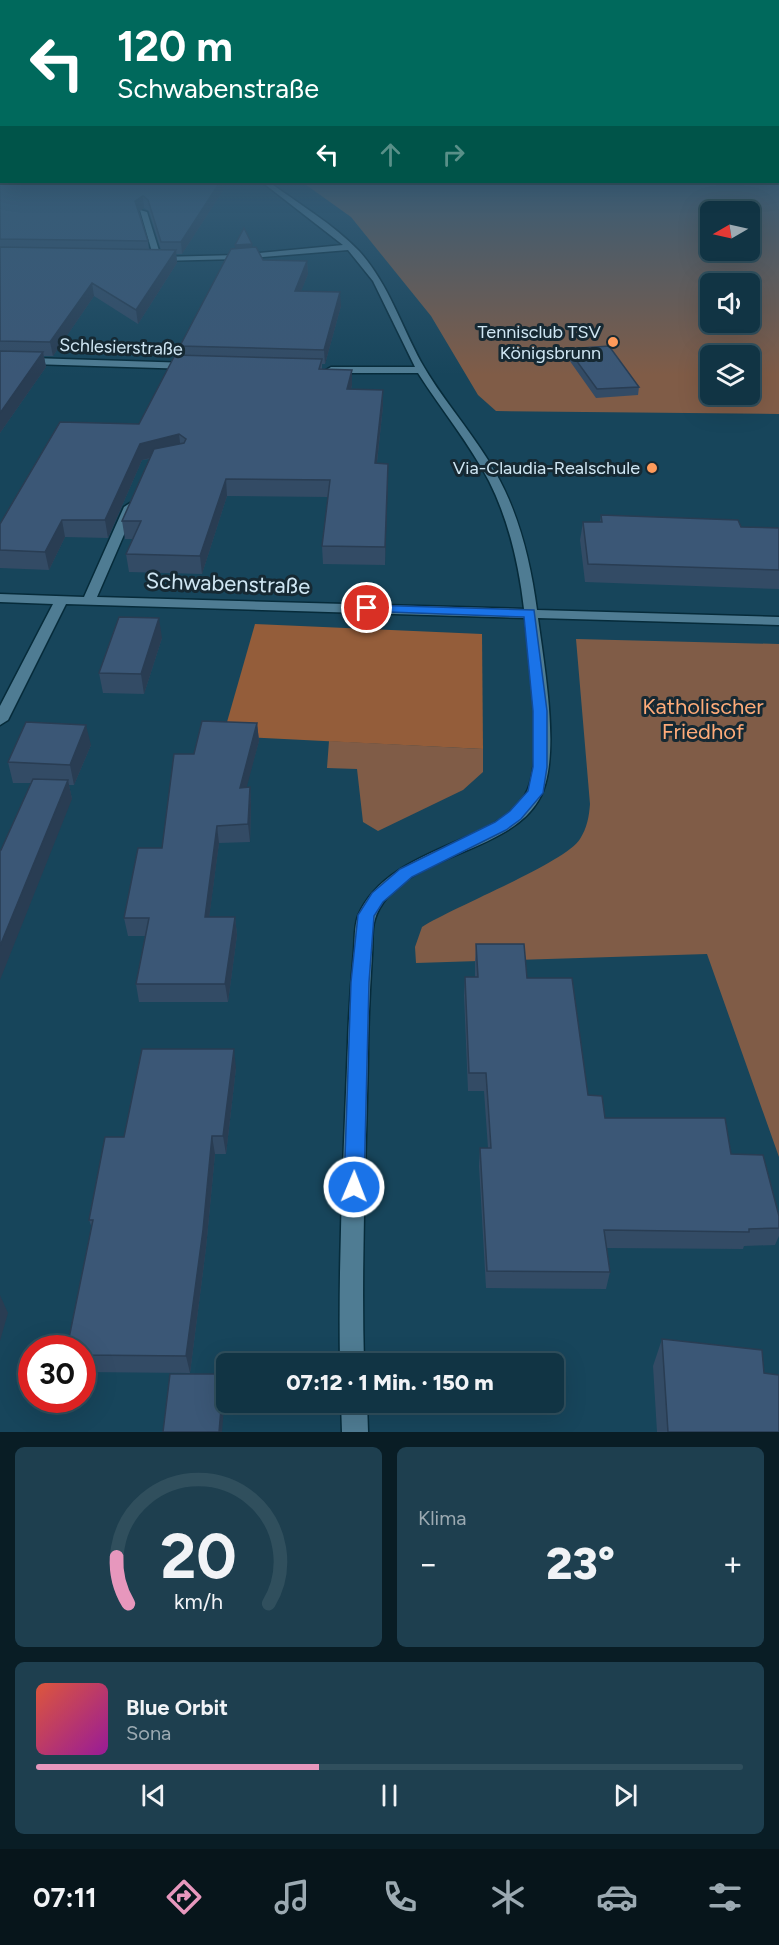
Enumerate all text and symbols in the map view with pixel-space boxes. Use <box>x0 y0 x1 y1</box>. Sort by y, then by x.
text: 120 m <box>117 21 233 72</box>
icon: left <box>18 24 96 102</box>
text: Schwabenstraße <box>117 72 319 105</box>
icon: left <box>311 138 344 171</box>
icon: ahead <box>374 138 407 171</box>
icon: right <box>437 138 470 171</box>
north arrow <box>700 201 760 261</box>
map controls <box>700 201 760 405</box>
button: sound <box>700 273 760 333</box>
place label: Tennisclub TSV Königsbrunn <box>477 321 602 364</box>
street label: Schlesierstraße <box>59 334 183 360</box>
marker: Tennisclub TSV Königsbrunn <box>606 335 620 349</box>
button: layers <box>700 345 760 405</box>
place label: Via-Claudia-Realschule <box>453 457 640 479</box>
marker: Via-Claudia-Realschule <box>645 461 659 475</box>
street label: Schwabenstraße <box>145 567 311 600</box>
pin <box>341 582 392 633</box>
icon: arrive <box>350 591 383 624</box>
park label: Katholischer Friedhof <box>642 693 764 745</box>
position arrow <box>322 1155 386 1219</box>
speed limit sign: 30 <box>18 1335 96 1413</box>
text: 07:12 · 1 Min. · 150 m <box>286 1369 494 1396</box>
text: Klima <box>418 1506 466 1530</box>
text: 20 <box>160 1519 237 1594</box>
text: 23° <box>546 1536 615 1590</box>
text: − <box>418 1544 439 1583</box>
text: + <box>722 1544 743 1583</box>
text: km/h <box>174 1589 223 1614</box>
text: Blue Orbit <box>126 1694 228 1721</box>
text: Sona <box>126 1721 171 1745</box>
icon: previous <box>137 1779 170 1812</box>
icon: pause <box>373 1779 406 1812</box>
icon: next <box>609 1779 642 1812</box>
icon: directions <box>163 1876 205 1918</box>
icon: music <box>271 1876 313 1918</box>
icon: phone <box>379 1876 421 1918</box>
icon: climate <box>487 1876 529 1918</box>
icon: car <box>596 1876 638 1918</box>
icon: filters <box>704 1876 746 1918</box>
text: 07:11 <box>33 1881 97 1914</box>

